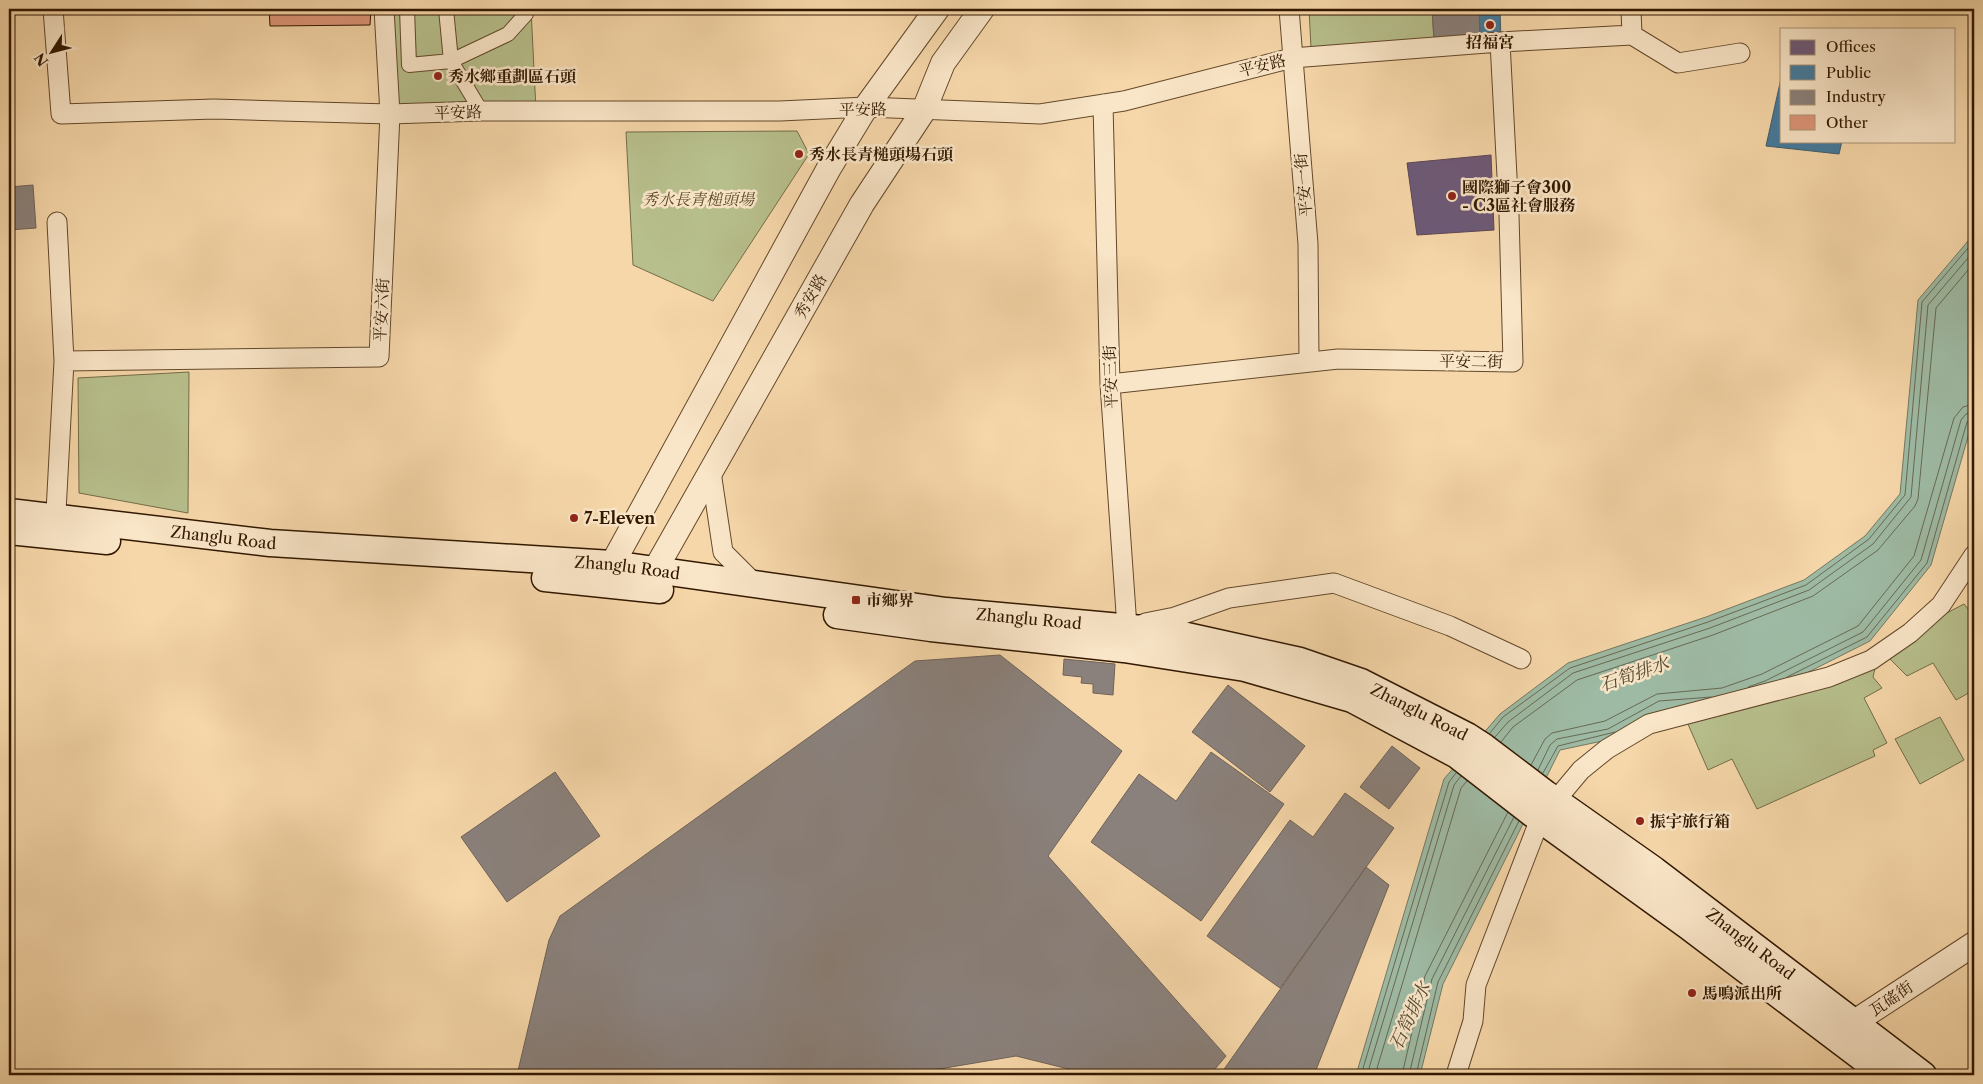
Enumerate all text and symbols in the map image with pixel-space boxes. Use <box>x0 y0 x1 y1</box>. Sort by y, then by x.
marker: 招福宮 <box>1484 19 1496 31</box>
north arrow <box>28 28 78 78</box>
legend <box>1780 28 1956 142</box>
place label: 招福宮 <box>1466 32 1514 52</box>
text: Offices <box>1826 37 1876 56</box>
text: N <box>31 49 52 70</box>
street label: 平安路 <box>1236 49 1288 81</box>
text: Public <box>1826 63 1871 82</box>
place label: 秀水鄉重劃區石頭 <box>448 66 576 86</box>
marker: 秀水鄉重劃區石頭 <box>432 70 444 82</box>
text: Industry <box>1826 87 1886 106</box>
street label: 平安路 <box>839 99 887 119</box>
street label: 平安路 <box>434 101 482 123</box>
text: Other <box>1826 113 1869 132</box>
place label: 秀水長青槌頭場石頭 <box>809 144 953 164</box>
marker: 秀水長青槌頭場石頭 <box>793 148 805 160</box>
street label: 平安一街 <box>1290 152 1316 218</box>
place label: 國際獅子會300 - C3區社會服務 <box>1462 177 1576 215</box>
park label: 秀水長青槌頭場 <box>642 189 756 209</box>
marker: 國際獅子會300 - C3區社會服務 <box>1446 190 1458 202</box>
street label: 秀安路 <box>790 270 830 322</box>
street label: 平安六街 <box>369 278 393 342</box>
street label: 平安三街 <box>1099 345 1121 409</box>
street label: 平安二街 <box>1439 350 1503 372</box>
place label: 7-Eleven <box>584 508 655 528</box>
marker: 7-Eleven <box>568 512 580 524</box>
street label: Zhanglu Road <box>170 521 277 553</box>
street label: Zhanglu Road <box>574 552 682 584</box>
place label: 市鄉界 <box>866 590 914 610</box>
marker: 市鄉界 <box>850 594 862 606</box>
street label: Zhanglu Road <box>975 604 1083 633</box>
water label: 石筍排水 <box>1596 651 1674 696</box>
street label: Zhanglu Road <box>1368 679 1472 745</box>
place label: 振宇旅行箱 <box>1650 811 1730 831</box>
marker: 振宇旅行箱 <box>1634 815 1646 827</box>
street label: Zhanglu Road <box>1702 903 1799 984</box>
street label: 瓦磘街 <box>1866 976 1916 1020</box>
water label: 石筍排水 <box>1385 977 1436 1053</box>
place label: 馬鳴派出所 <box>1702 983 1782 1003</box>
marker: 馬鳴派出所 <box>1686 987 1698 999</box>

